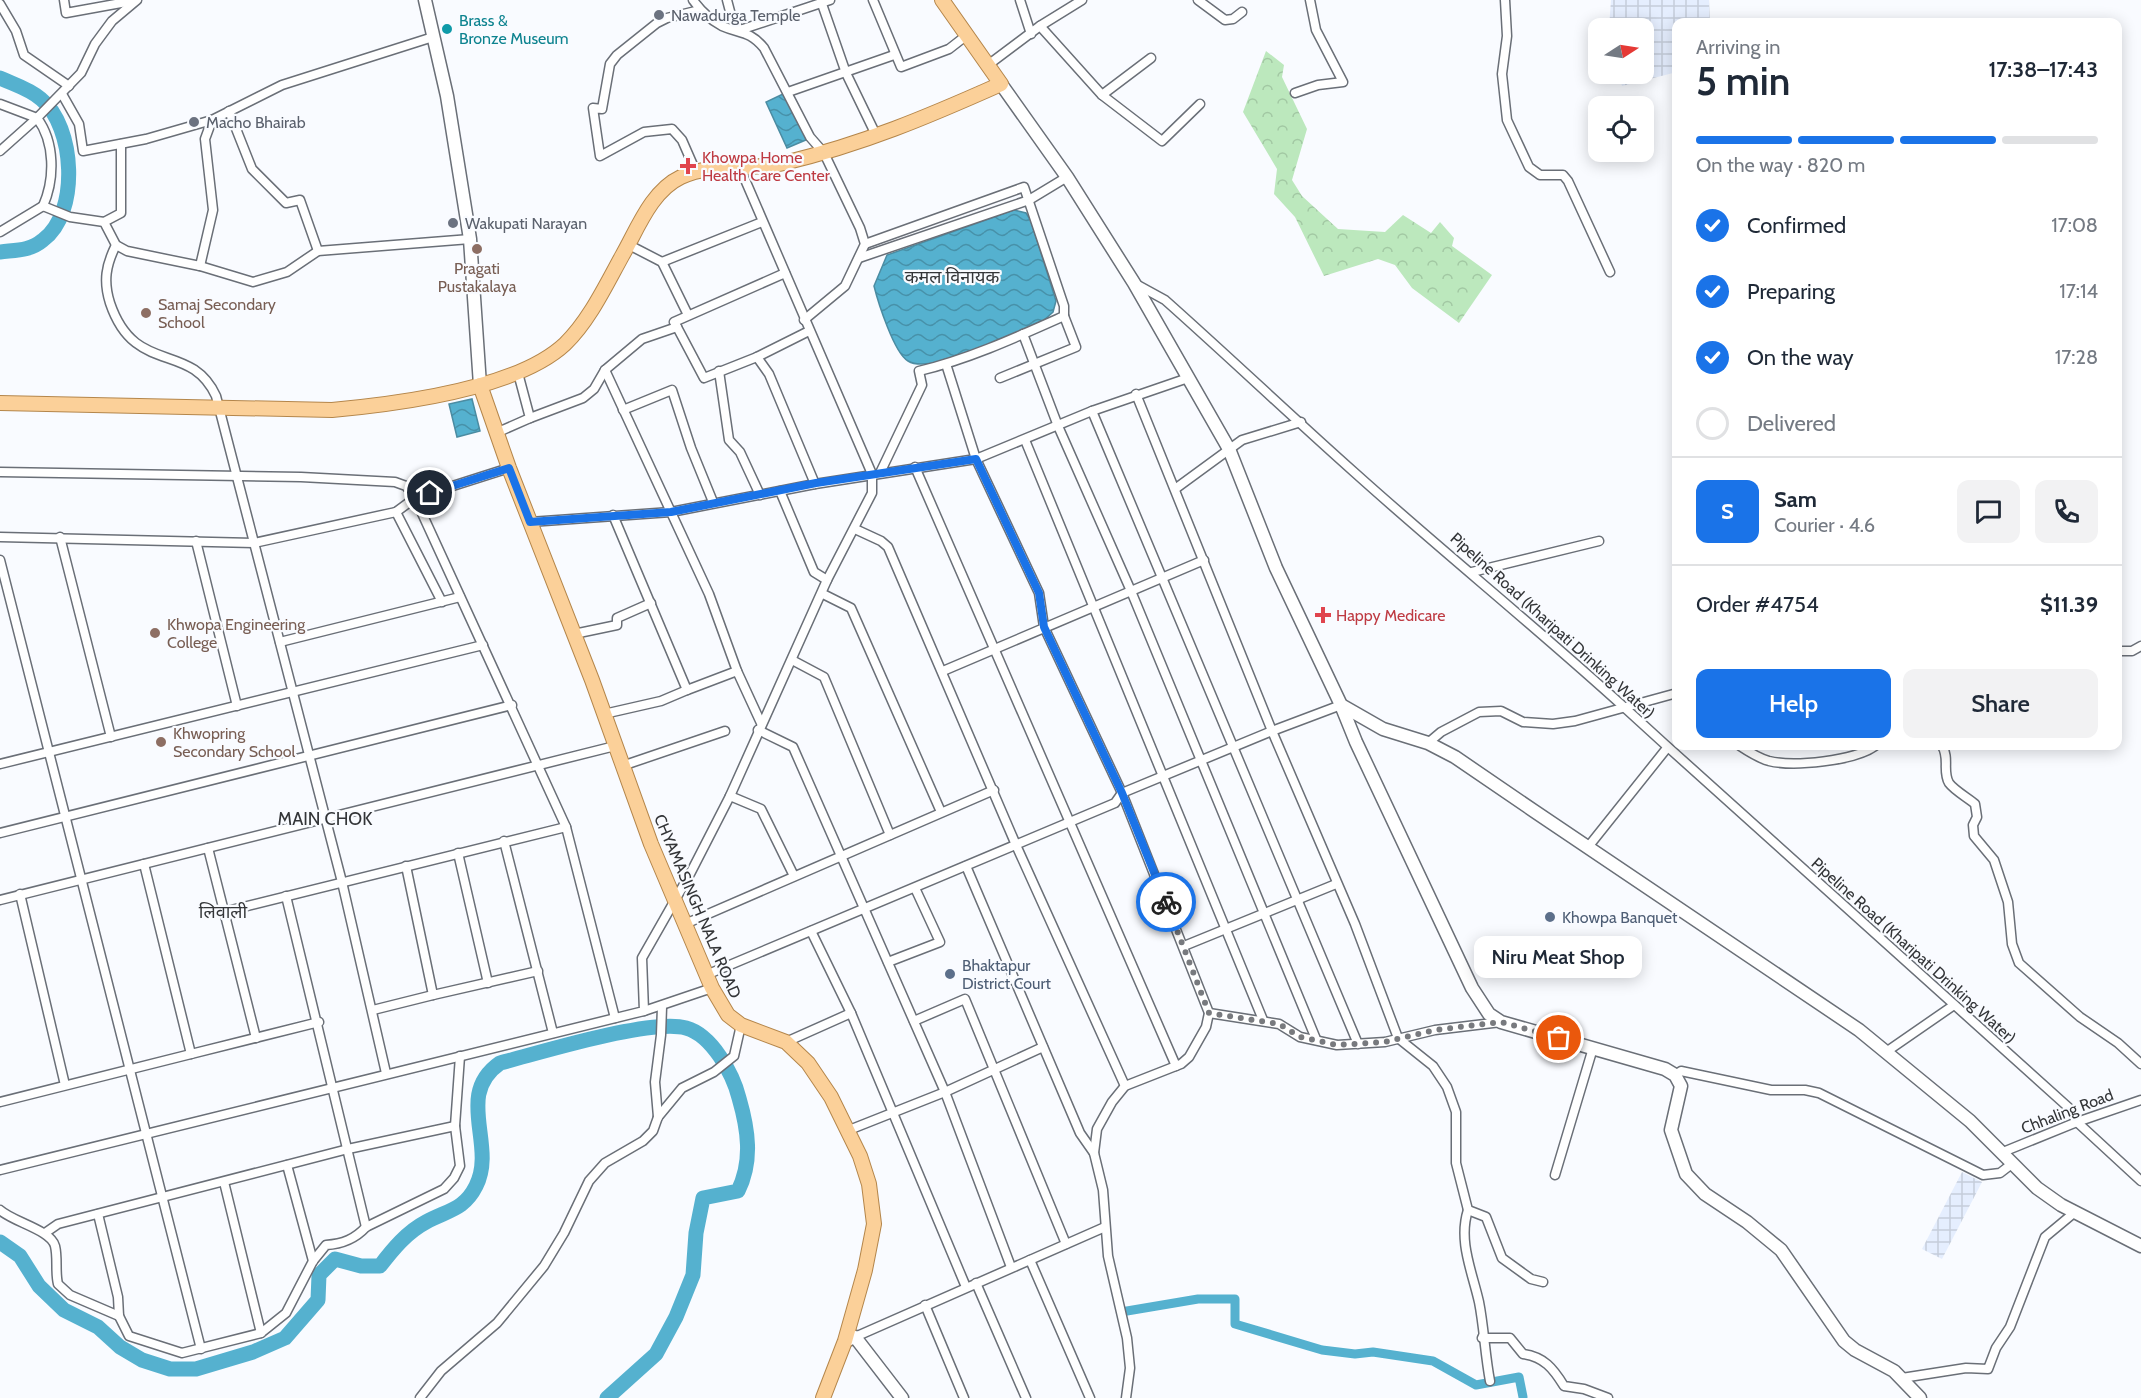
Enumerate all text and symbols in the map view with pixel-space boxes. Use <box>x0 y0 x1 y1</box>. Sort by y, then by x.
place label: Nawadurga Temple <box>671 6 801 25</box>
marker: Nawadurga Temple <box>652 8 666 22</box>
place label: Brass & Bronze Museum <box>459 11 569 48</box>
north arrow <box>1588 18 1654 84</box>
map controls <box>1588 18 1654 162</box>
marker: Brass & Bronze Museum <box>440 22 454 36</box>
text: Arriving in <box>1696 35 1780 59</box>
text: 17:38–17:43 <box>1988 56 2098 83</box>
text: 5 min <box>1696 57 1790 105</box>
button: locate <box>1588 96 1654 162</box>
place label: Macho Bhairab <box>206 113 306 132</box>
marker: Macho Bhairab <box>187 115 201 129</box>
place label: Khowpa Home Health Care Center <box>702 148 831 185</box>
text: On the way · 820 m <box>1696 153 1865 177</box>
marker: Khowpa Home Health Care Center <box>679 157 697 175</box>
icon: check <box>1696 209 1729 242</box>
text: Confirmed <box>1747 212 1846 239</box>
text: 17:08 <box>2051 213 2098 237</box>
place label: Wakupati Narayan <box>465 214 587 233</box>
marker: Wakupati Narayan <box>446 216 460 230</box>
marker: Pragati Pustakalaya <box>470 242 484 256</box>
place label: Pragati Pustakalaya <box>438 259 517 296</box>
district label: कमल विनायक <box>905 266 1000 288</box>
icon: check <box>1696 275 1729 308</box>
text: Preparing <box>1747 278 1835 305</box>
text: 17:14 <box>2059 279 2098 303</box>
place label: Samaj Secondary School <box>158 295 276 332</box>
marker: Samaj Secondary School <box>139 306 153 320</box>
icon: check <box>1696 341 1729 374</box>
text: On the way <box>1747 344 1854 371</box>
text: 17:28 <box>2055 345 2098 369</box>
text: Delivered <box>1747 410 1836 437</box>
pin <box>404 467 455 518</box>
icon: home <box>413 476 446 509</box>
button: chat <box>1957 480 2020 543</box>
button: phone <box>2035 480 2098 543</box>
text: Sam <box>1774 486 1817 513</box>
text: S <box>1721 498 1734 525</box>
text: Courier · 4.6 <box>1774 513 1875 537</box>
street label: Pipeline Road (Kharipati Drinking Water) <box>1447 529 1659 722</box>
text: Order #4754 <box>1696 591 1819 618</box>
text: $11.39 <box>2040 591 2098 618</box>
marker: Happy Medicare <box>1314 606 1332 624</box>
place label: Happy Medicare <box>1336 606 1445 625</box>
place label: Khwopa Engineering College <box>167 615 306 652</box>
marker: Khwopa Engineering College <box>148 626 162 640</box>
button: Help <box>1696 669 1891 738</box>
button: Share <box>1903 669 2098 738</box>
place label: Khwopring Secondary School <box>173 724 296 761</box>
marker: Khwopring Secondary School <box>154 735 168 749</box>
district label: MAIN CHOK <box>278 808 373 830</box>
street label: CHYAMASINGH NALA ROAD <box>650 811 745 1001</box>
street label: Pipeline Road (Kharipati Drinking Water) <box>1808 854 2020 1047</box>
courier <box>1136 872 1196 932</box>
icon: bike <box>1150 886 1183 919</box>
district label: लिवाली <box>199 901 248 923</box>
place label: Khowpa Banquet <box>1562 908 1678 927</box>
marker: Khowpa Banquet <box>1543 910 1557 924</box>
callout: Niru Meat Shop <box>1475 936 1643 978</box>
text: Niru Meat Shop <box>1492 945 1624 969</box>
place label: Bhaktapur District Court <box>962 956 1052 993</box>
marker: Bhaktapur District Court <box>943 967 957 981</box>
pin <box>1533 1012 1584 1063</box>
icon: bag <box>1542 1021 1575 1054</box>
street label: Chhaling Road <box>2018 1085 2116 1138</box>

